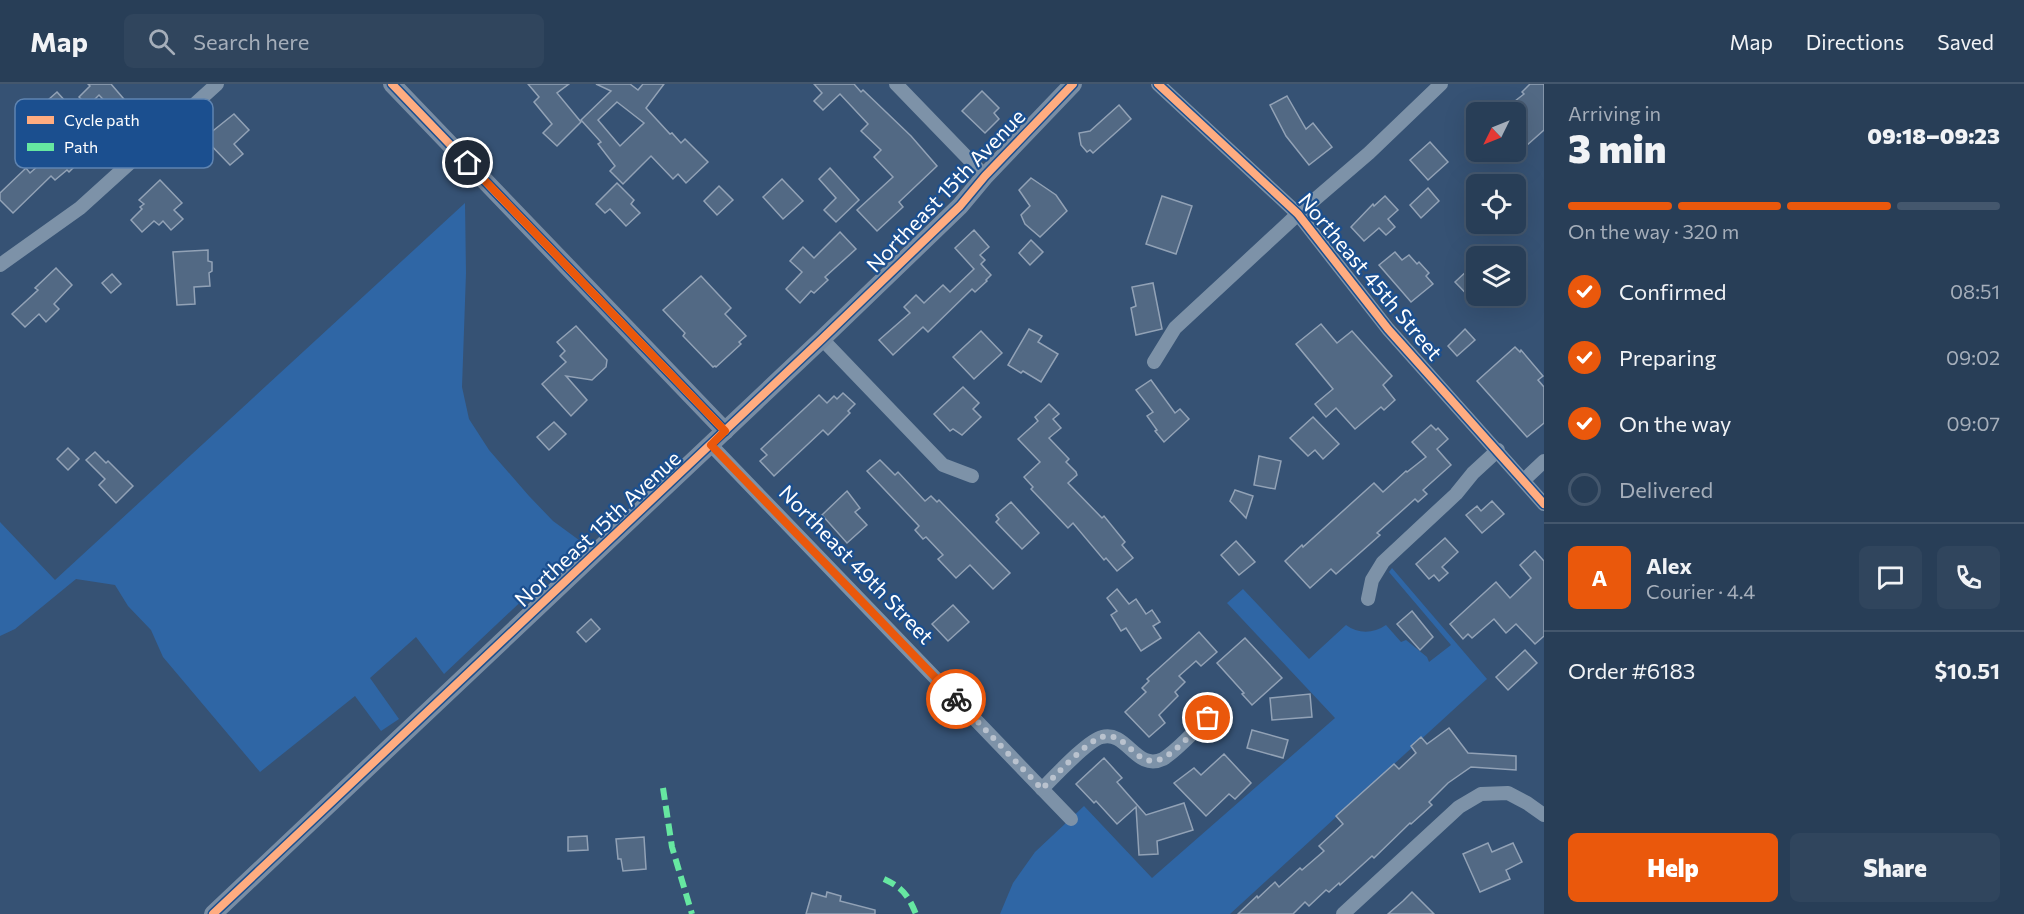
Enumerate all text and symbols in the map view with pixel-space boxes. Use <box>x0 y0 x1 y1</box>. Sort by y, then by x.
search box <box>124 14 544 68</box>
text: Map <box>30 24 88 58</box>
icon: search <box>145 25 178 58</box>
text: Search here <box>193 28 309 55</box>
text: Map <box>1730 29 1773 54</box>
text: Directions <box>1806 29 1904 54</box>
text: Saved <box>1937 29 1994 54</box>
legend <box>15 99 213 168</box>
text: Arriving in <box>1568 101 1661 125</box>
north arrow <box>1466 102 1526 162</box>
map controls <box>1466 102 1526 306</box>
street label: Northeast 15th Avenue <box>861 103 1029 277</box>
text: Cycle path <box>64 110 140 129</box>
text: 09:18–09:23 <box>1867 122 2000 149</box>
text: 3 min <box>1568 123 1666 171</box>
text: Path <box>64 137 98 156</box>
pin <box>442 137 493 188</box>
icon: home <box>451 146 484 179</box>
button: locate <box>1466 174 1526 234</box>
street label: Northeast 45th Street <box>1294 187 1448 365</box>
text: On the way · 320 m <box>1568 219 1739 243</box>
button: layers <box>1466 246 1526 306</box>
icon: check <box>1568 275 1601 308</box>
text: Confirmed <box>1619 278 1726 305</box>
text: 08:51 <box>1950 279 2000 303</box>
icon: check <box>1568 341 1601 374</box>
text: Preparing <box>1619 344 1716 371</box>
text: 09:02 <box>1946 345 2000 369</box>
icon: check <box>1568 407 1601 440</box>
text: On the way <box>1619 410 1731 437</box>
text: 09:07 <box>1947 411 2000 435</box>
street label: Northeast 15th Avenue <box>509 445 685 611</box>
text: Delivered <box>1619 476 1713 503</box>
street label: Northeast 49th Street <box>775 479 939 649</box>
button: chat <box>1859 546 1922 609</box>
button: phone <box>1937 546 2000 609</box>
text: Alex <box>1646 552 1692 579</box>
text: A <box>1592 564 1607 591</box>
text: Courier · 4.4 <box>1646 579 1755 603</box>
text: Order #6183 <box>1568 657 1695 684</box>
text: $10.51 <box>1934 657 2000 684</box>
courier <box>926 669 986 729</box>
icon: bike <box>940 683 973 716</box>
pin <box>1182 692 1233 743</box>
icon: bag <box>1191 701 1224 734</box>
button: Help <box>1568 833 1778 902</box>
button: Share <box>1790 833 2000 902</box>

